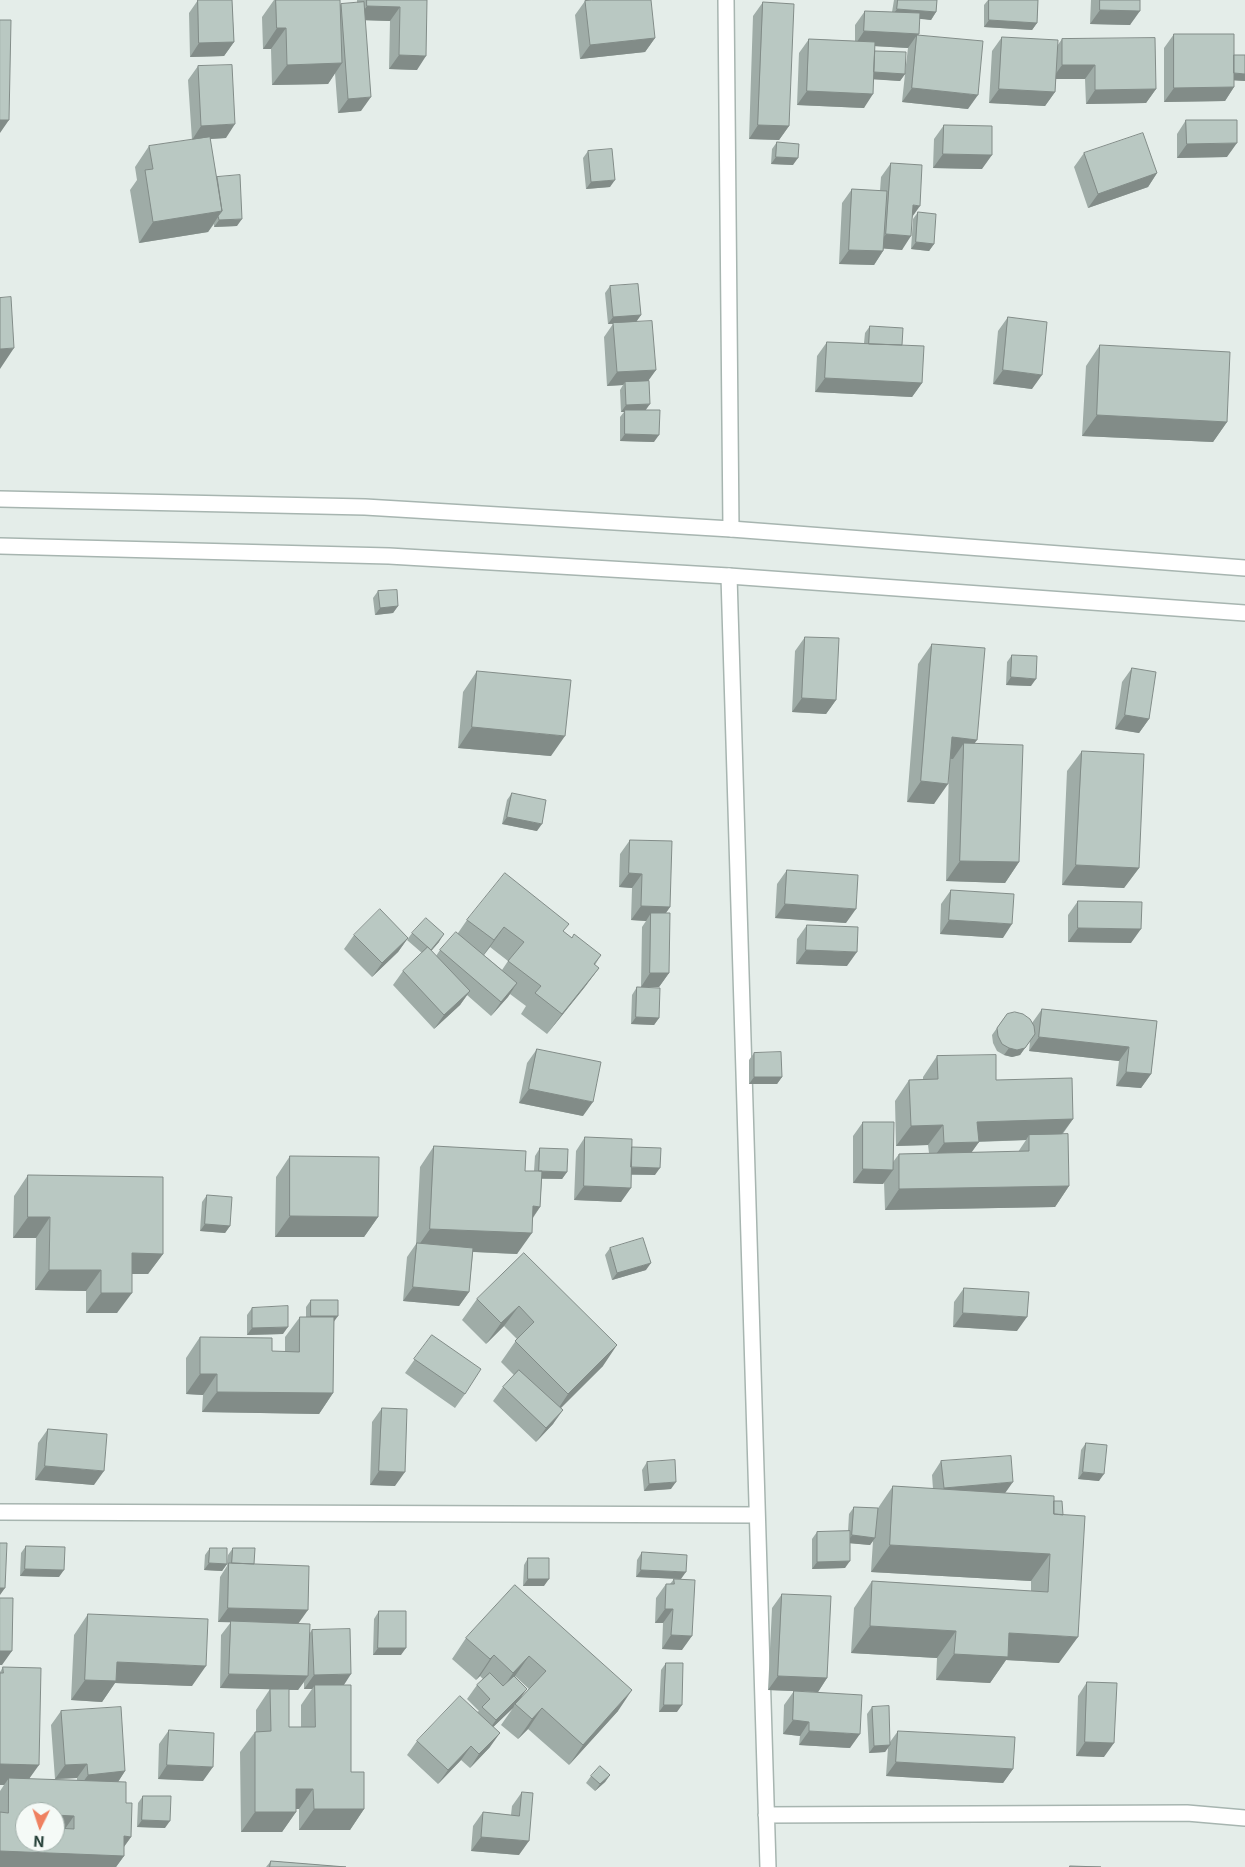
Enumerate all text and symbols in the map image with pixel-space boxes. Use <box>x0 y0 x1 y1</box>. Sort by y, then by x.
north arrow <box>15 1802 65 1852</box>
text: N <box>33 1833 45 1850</box>

